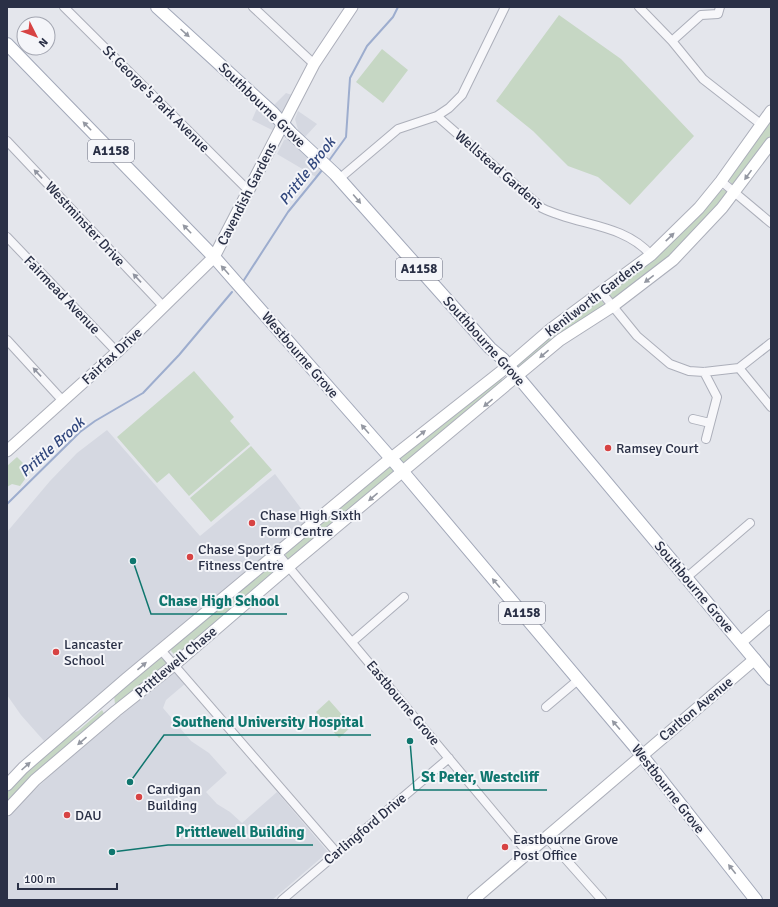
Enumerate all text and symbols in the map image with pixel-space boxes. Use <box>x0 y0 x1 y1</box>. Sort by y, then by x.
north arrow <box>16 16 56 56</box>
one-way arrow <box>180 29 191 38</box>
text: N <box>36 35 50 50</box>
street label: St George's Park Avenue <box>99 42 213 156</box>
street label: Southbourne Grove <box>215 59 309 151</box>
one-way arrow <box>82 121 92 131</box>
street label: Wellstead Gardens <box>451 127 547 213</box>
water label: Prittle Brook <box>275 132 340 208</box>
road number: A1158 <box>88 140 134 162</box>
street label: Cavendish Gardens <box>214 140 280 248</box>
one-way arrow <box>33 169 43 179</box>
one-way arrow <box>744 169 752 180</box>
street label: Westminster Drive <box>41 178 129 270</box>
one-way arrow <box>352 194 362 204</box>
one-way arrow <box>182 224 192 234</box>
one-way arrow <box>665 232 675 242</box>
street label: Fairmead Avenue <box>20 252 104 338</box>
street label: Kenilworth Gardens <box>542 256 646 340</box>
road number: A1158 <box>396 258 442 280</box>
one-way arrow <box>221 264 230 275</box>
one-way arrow <box>133 274 142 283</box>
one-way arrow <box>644 275 655 283</box>
street label: Southbourne Grove <box>439 293 529 389</box>
street label: Westbourne Grove <box>258 308 342 402</box>
street label: Fairfax Drive <box>78 324 146 388</box>
one-way arrow <box>538 350 549 359</box>
one-way arrow <box>32 367 42 377</box>
one-way arrow <box>482 398 493 407</box>
water label: Prittle Brook <box>16 412 89 481</box>
one-way arrow <box>360 424 369 434</box>
one-way arrow <box>415 430 426 438</box>
place label: Ramsey Court <box>616 440 699 457</box>
marker: Ramsey Court <box>603 443 613 453</box>
one-way arrow <box>368 492 378 501</box>
place label: Chase High Sixth Form Centre <box>260 507 361 540</box>
marker: Chase High Sixth Form Centre <box>247 518 257 528</box>
street label: Southbourne Grove <box>651 538 737 636</box>
place label: Chase Sport & Fitness Centre <box>198 541 284 574</box>
marker: Chase Sport & Fitness Centre <box>185 552 195 562</box>
one-way arrow <box>492 577 501 588</box>
callout: Chase High School <box>151 587 287 614</box>
text: Chase High School <box>159 592 280 610</box>
road number: A1158 <box>499 602 545 624</box>
street label: Prittlewell Chase <box>132 623 220 701</box>
place label: Lancaster School <box>64 636 124 669</box>
marker: Lancaster School <box>51 647 61 657</box>
street label: Eastbourne Grove <box>363 657 443 749</box>
one-way arrow <box>137 661 147 670</box>
street label: Carlton Avenue <box>656 673 736 745</box>
callout: Southend University Hospital <box>164 708 371 735</box>
text: Southend University Hospital <box>172 713 364 731</box>
one-way arrow <box>612 720 621 730</box>
one-way arrow <box>76 736 87 745</box>
street label: Westbourne Grove <box>628 741 708 837</box>
one-way arrow <box>21 761 31 770</box>
callout: St Peter, Westcliff <box>414 763 547 790</box>
text: St Peter, Westcliff <box>421 768 540 786</box>
place label: Cardigan Building <box>147 781 201 814</box>
street label: Carlingford Drive <box>320 790 410 868</box>
marker: Cardigan Building <box>134 792 144 802</box>
place label: DAU <box>75 807 102 824</box>
marker: DAU <box>62 810 72 820</box>
callout: Prittlewell Building <box>168 818 313 845</box>
text: Prittlewell Building <box>176 823 304 841</box>
place label: Eastbourne Grove Post Office <box>513 831 618 864</box>
marker: Eastbourne Grove Post Office <box>500 842 510 852</box>
one-way arrow <box>727 864 736 875</box>
scale bar <box>18 865 117 891</box>
text: 100 m <box>24 872 56 887</box>

